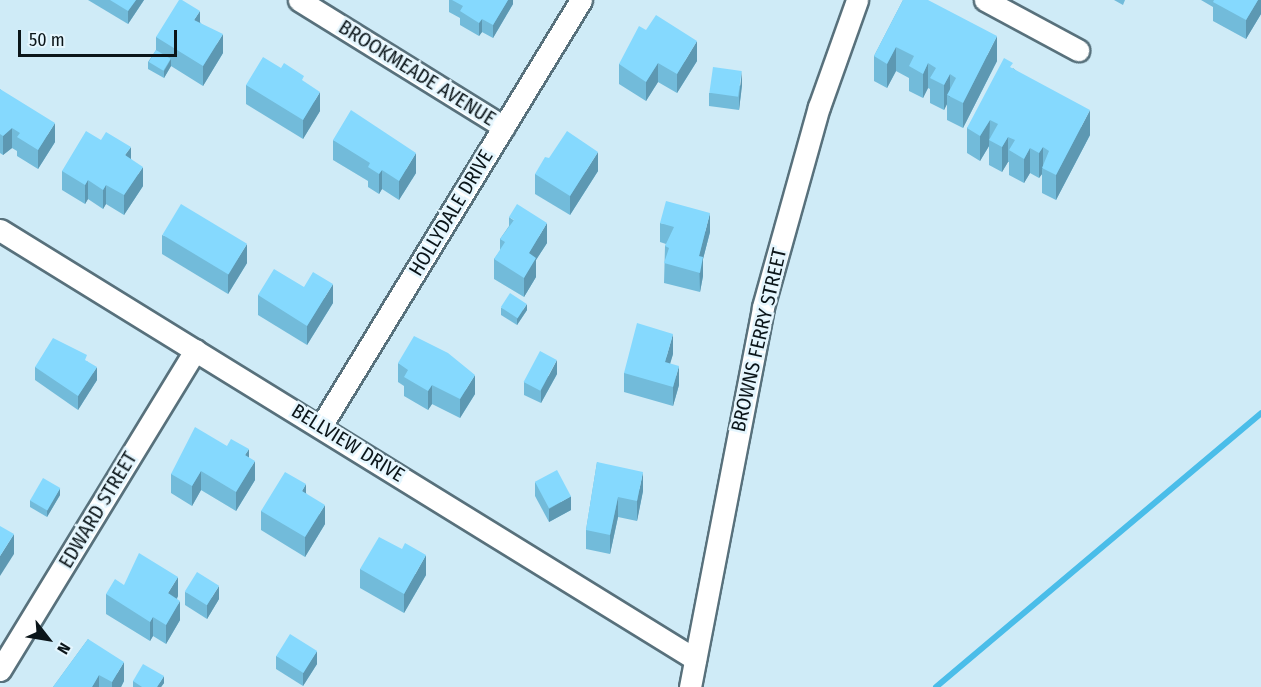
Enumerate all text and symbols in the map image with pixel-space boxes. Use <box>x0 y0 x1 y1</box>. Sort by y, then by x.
street label: BROOKMEADE AVENUE <box>334 15 500 131</box>
scale bar <box>21 18 180 56</box>
text: 50 m <box>29 29 65 51</box>
street label: HOLLYDALE DRIVE <box>404 146 498 280</box>
street label: BROWNS FERRY STREET <box>726 246 792 434</box>
street label: BELLVIEW DRIVE <box>287 399 409 487</box>
street label: EDWARD STREET <box>54 448 142 572</box>
north arrow <box>18 609 78 669</box>
text: N <box>53 640 74 658</box>

